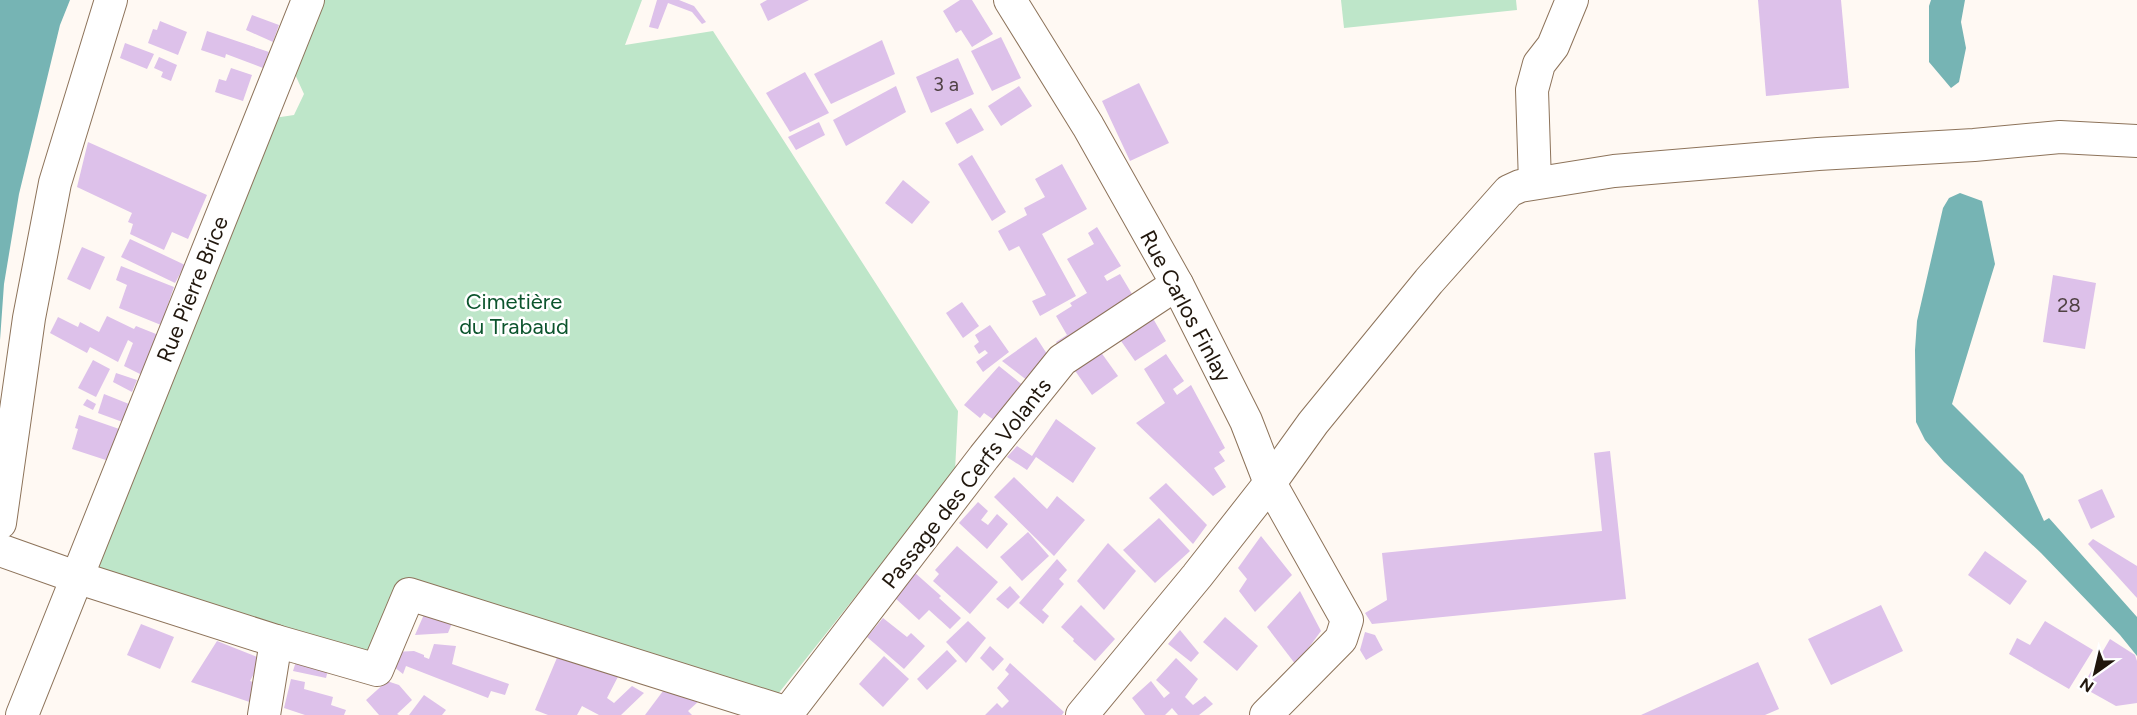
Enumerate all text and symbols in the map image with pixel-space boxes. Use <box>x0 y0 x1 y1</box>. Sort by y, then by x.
house number: 3 a <box>933 72 959 96</box>
street label: Rue Pierre Brice <box>151 212 234 366</box>
street label: Rue Carlos Finlay <box>1134 226 1237 387</box>
park label: Cimetière du Trabaud <box>459 288 569 340</box>
house number: 28 <box>2057 293 2081 317</box>
street label: Passage des Cerfs Volants <box>876 373 1057 594</box>
north arrow <box>2065 643 2125 703</box>
text: N <box>2076 674 2097 696</box>

